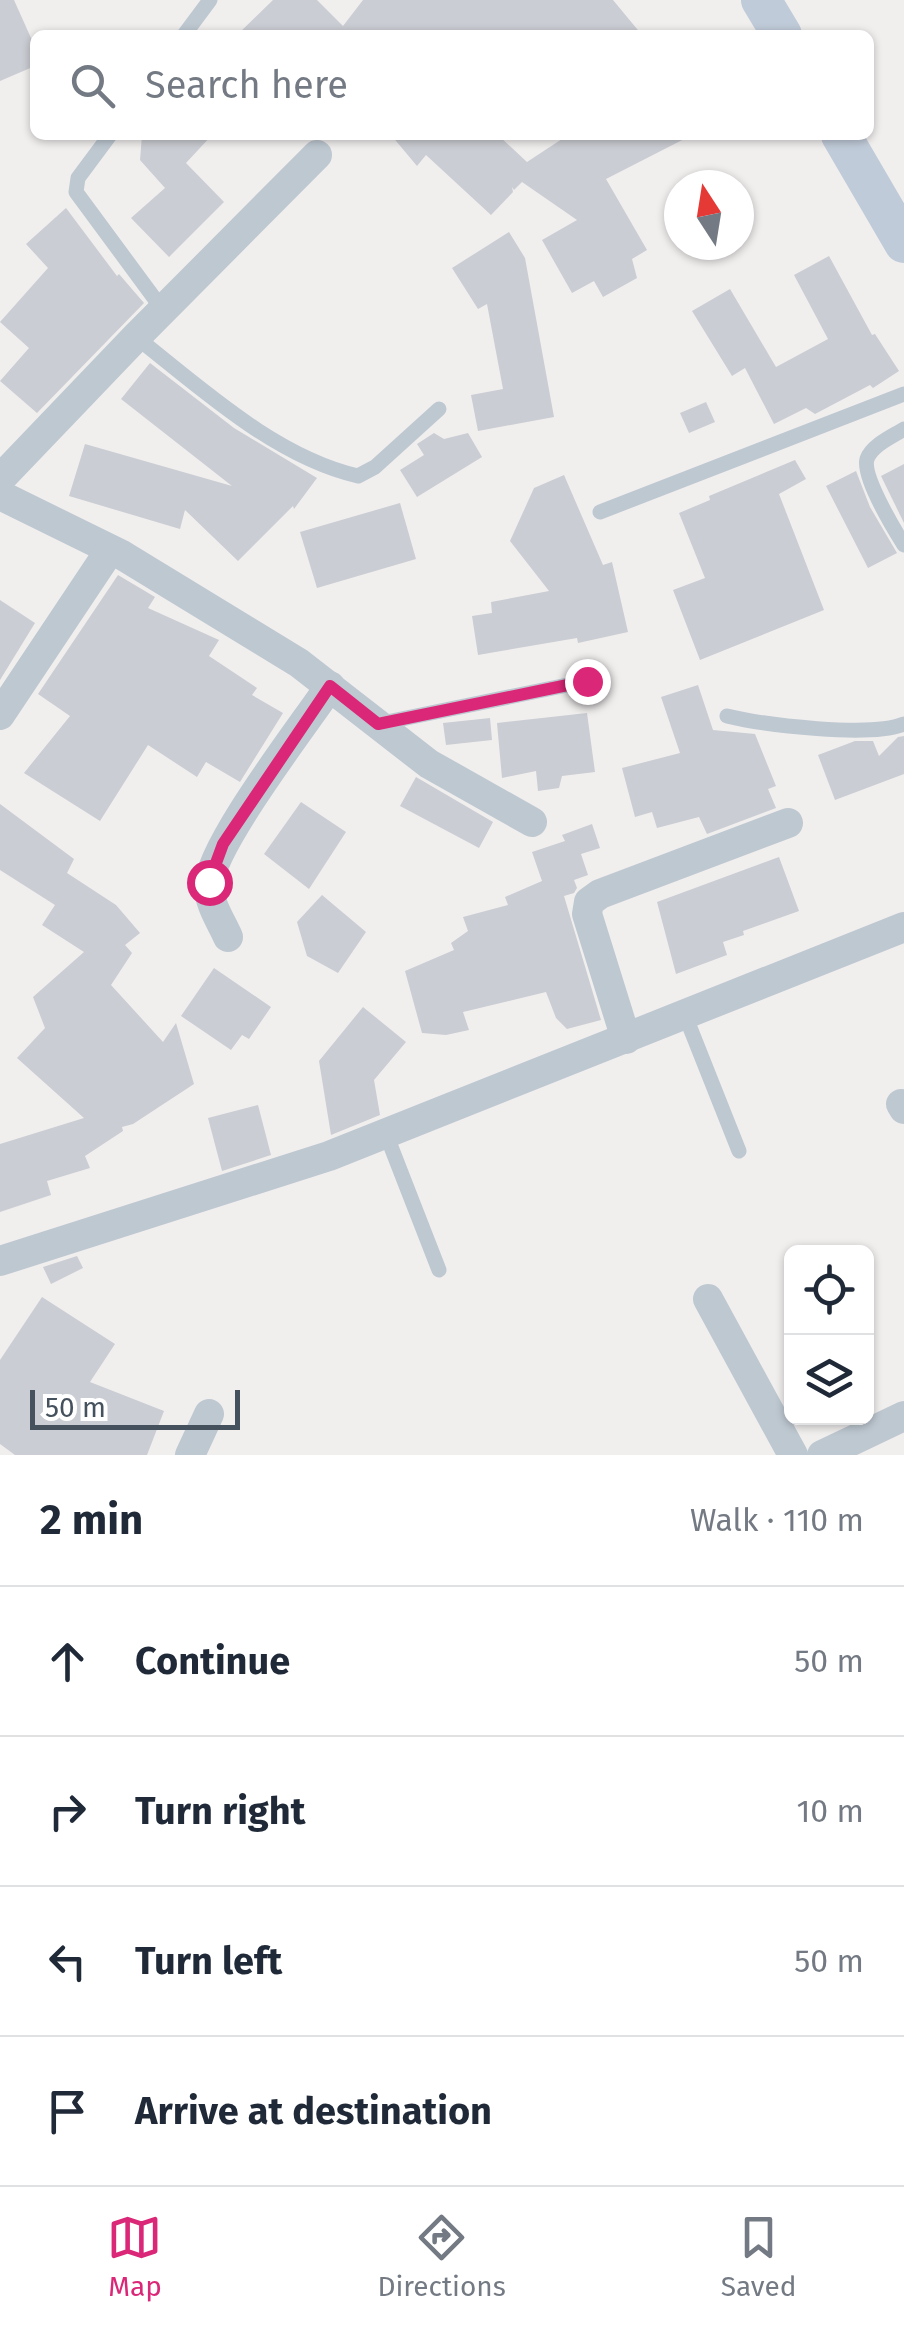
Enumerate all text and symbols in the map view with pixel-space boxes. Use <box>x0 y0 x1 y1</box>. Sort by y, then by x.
search box <box>30 30 874 140</box>
icon: search <box>65 58 120 113</box>
text: Search here <box>145 62 348 108</box>
north arrow <box>664 170 754 260</box>
route end <box>565 659 611 705</box>
route start <box>187 860 233 906</box>
map controls <box>784 1245 874 1425</box>
button: locate <box>784 1245 874 1335</box>
button: layers <box>784 1335 874 1425</box>
scale bar <box>30 1385 240 1430</box>
text: 50 m <box>45 1391 106 1424</box>
text: 2 min <box>40 1495 143 1545</box>
text: Walk · 110 m <box>690 1501 864 1539</box>
icon: ahead <box>40 1634 95 1689</box>
text: Continue <box>135 1638 290 1684</box>
text: 50 m <box>794 1642 864 1680</box>
icon: right <box>40 1784 95 1839</box>
text: Turn right <box>135 1788 305 1834</box>
text: 10 m <box>796 1792 864 1830</box>
icon: left <box>40 1934 95 1989</box>
text: Turn left <box>135 1938 282 1984</box>
text: 50 m <box>794 1942 864 1980</box>
icon: arrive <box>40 2084 95 2139</box>
text: Arrive at destination <box>135 2088 492 2134</box>
tab: Map <box>107 2210 162 2303</box>
tab: Directions <box>377 2210 506 2303</box>
tab: Saved <box>721 2210 797 2303</box>

